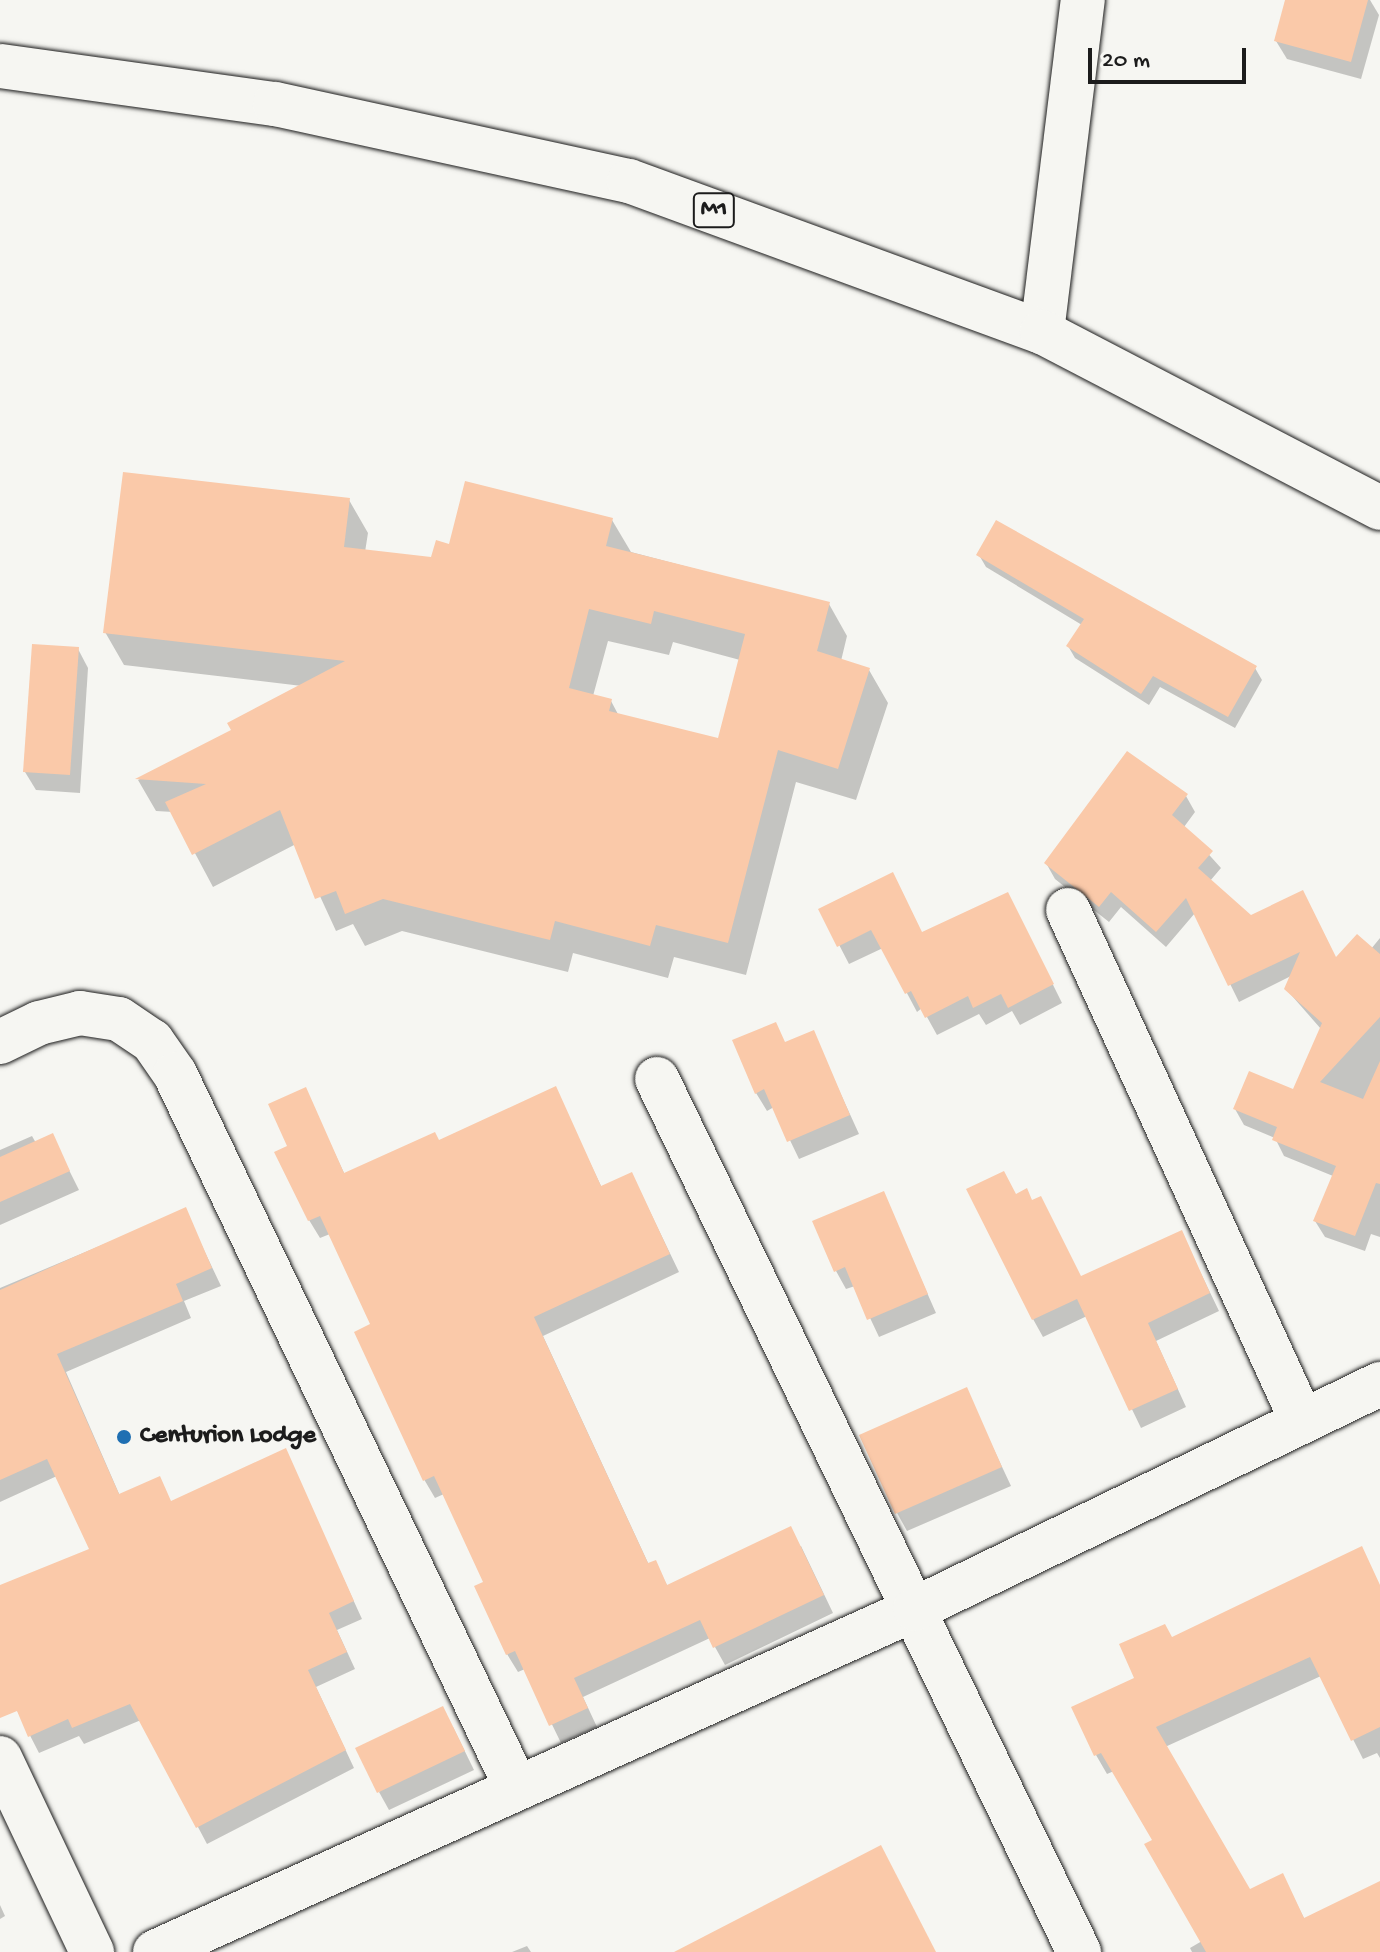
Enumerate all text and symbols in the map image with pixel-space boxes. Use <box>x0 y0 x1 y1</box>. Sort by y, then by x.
scale bar <box>1092 32 1250 82</box>
text: 20 m <box>1102 47 1150 76</box>
road number: M1 <box>692 190 736 230</box>
place label: Centurion Lodge <box>140 1421 316 1453</box>
marker: Centurion Lodge <box>115 1428 133 1446</box>

